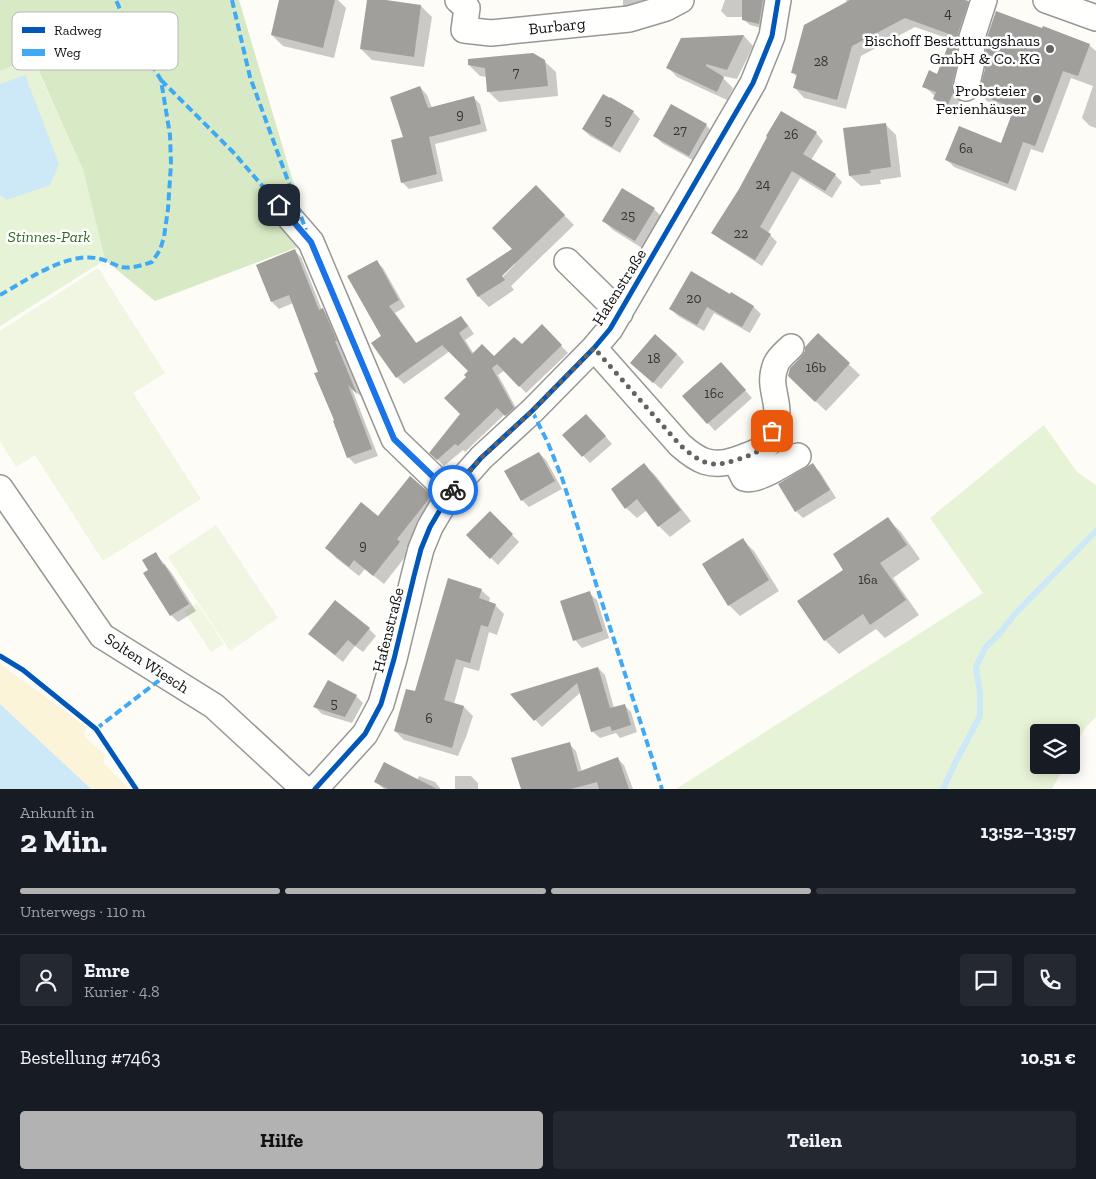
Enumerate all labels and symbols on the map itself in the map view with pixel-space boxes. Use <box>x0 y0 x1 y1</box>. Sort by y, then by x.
house number: 4 <box>944 5 952 22</box>
legend <box>12 12 178 70</box>
street label: Burbarg <box>528 14 587 38</box>
text: Radweg <box>54 22 102 39</box>
place label: Bischoff Bestattungshaus GmbH & Co. KG <box>864 31 1040 68</box>
marker: Bischoff Bestattungshaus GmbH & Co. KG <box>1044 43 1056 55</box>
text: Weg <box>54 44 81 61</box>
house number: 28 <box>814 53 828 70</box>
house number: 7 <box>513 64 520 81</box>
place label: Probsteier Ferienhäuser <box>936 81 1027 118</box>
marker: Probsteier Ferienhäuser <box>1031 93 1043 105</box>
house number: 9 <box>456 106 464 123</box>
house number: 5 <box>604 112 612 129</box>
house number: 27 <box>673 122 687 139</box>
house number: 26 <box>784 126 798 143</box>
house number: 6a <box>959 140 973 157</box>
house number: 24 <box>756 176 771 193</box>
pin <box>258 184 300 226</box>
house number: 25 <box>621 207 635 224</box>
house number: 22 <box>734 225 748 242</box>
park label: Stinnes-Park <box>8 227 90 246</box>
street label: Hafenstraße <box>588 245 650 329</box>
house number: 20 <box>686 290 702 307</box>
house number: 18 <box>648 350 660 367</box>
house number: 16b <box>806 359 826 376</box>
house number: 16c <box>704 385 724 402</box>
pin <box>751 410 793 452</box>
courier <box>428 465 478 515</box>
house number: 9 <box>359 537 367 554</box>
house number: 16a <box>858 571 878 588</box>
street label: Hafenstraße <box>368 586 408 674</box>
street label: Solten Wiesch <box>101 629 193 697</box>
house number: 5 <box>330 695 338 712</box>
house number: 6 <box>425 710 433 727</box>

